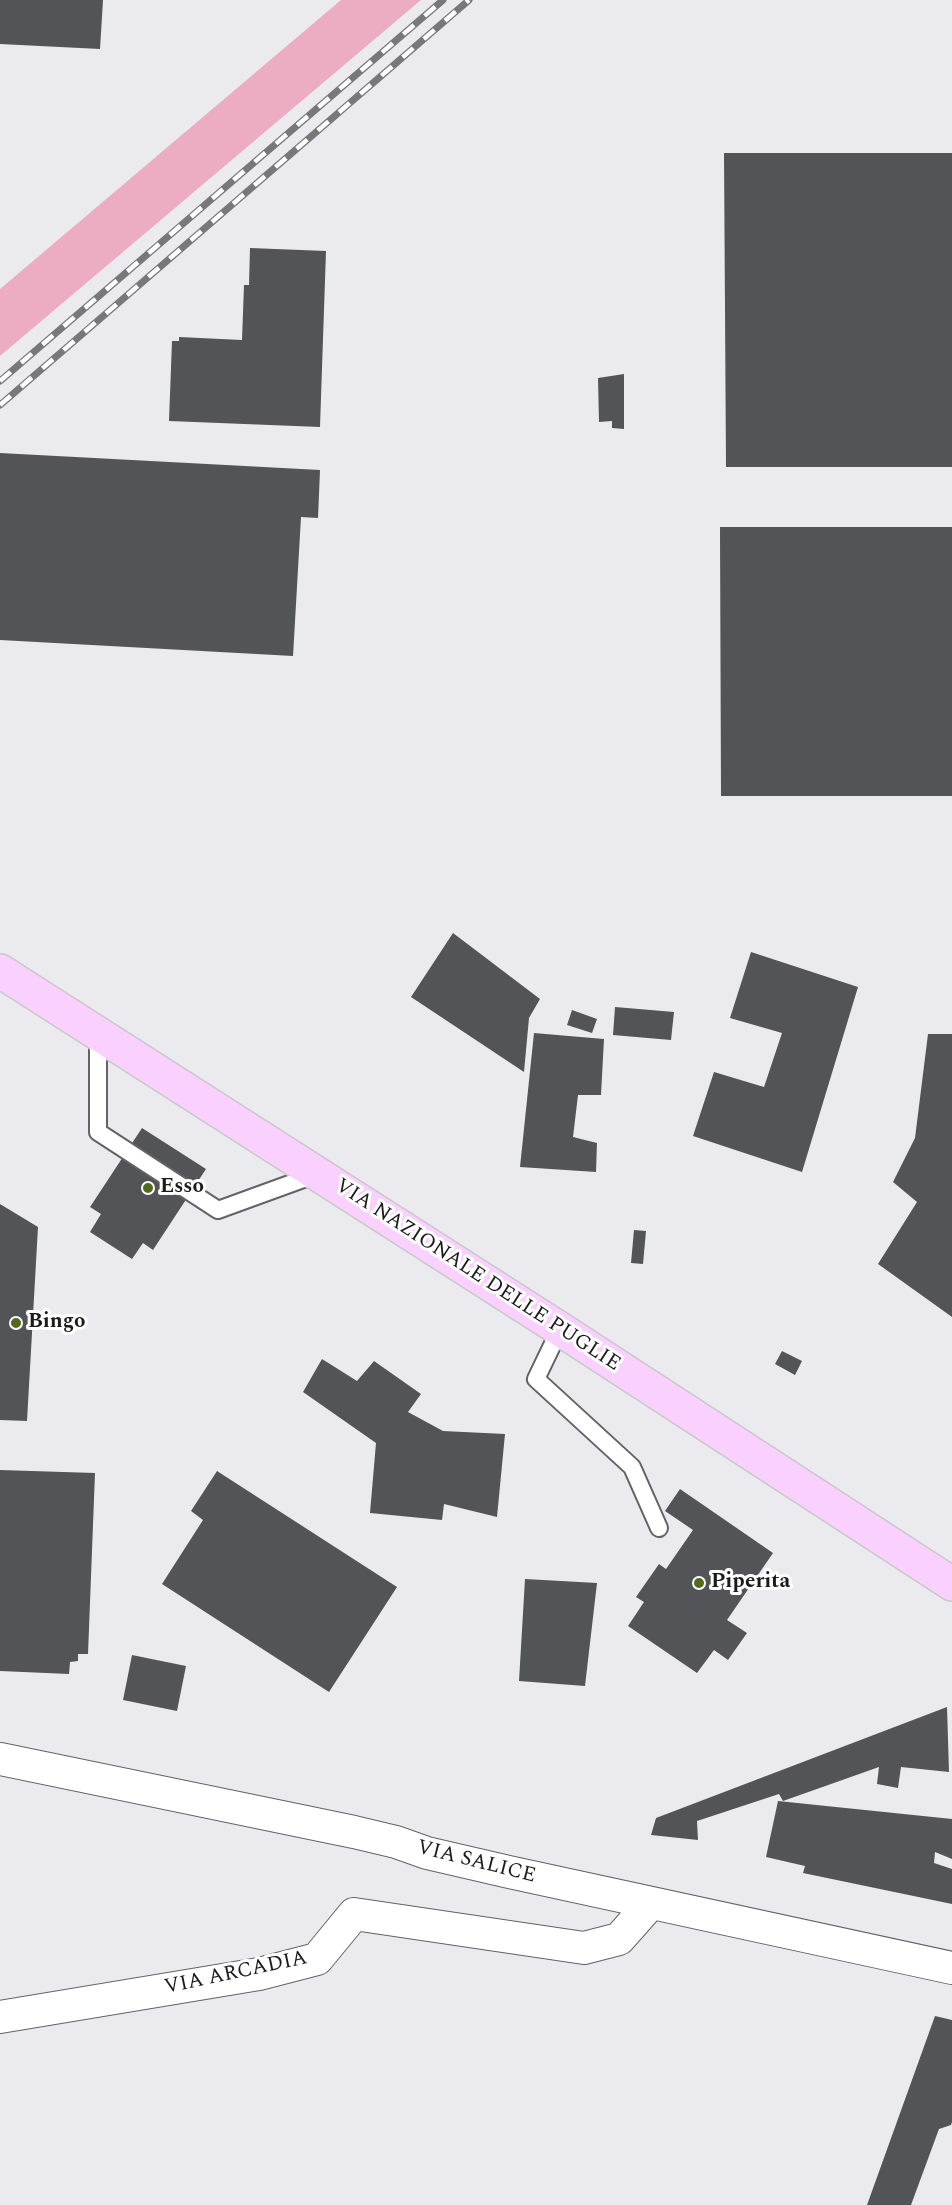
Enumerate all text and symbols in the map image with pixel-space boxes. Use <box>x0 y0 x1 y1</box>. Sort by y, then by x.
street label: VIA NAZIONALE DELLE PUGLIE <box>330 1174 624 1378</box>
place label: Esso <box>160 1175 204 1201</box>
marker: Esso <box>141 1181 155 1195</box>
place label: Bingo <box>28 1310 86 1336</box>
marker: Bingo <box>9 1316 23 1330</box>
place label: Piperita <box>711 1570 790 1596</box>
marker: Piperita <box>692 1576 706 1590</box>
street label: VIA SALICE <box>414 1836 538 1890</box>
street label: VIA ARCADIA <box>162 1947 310 2001</box>

